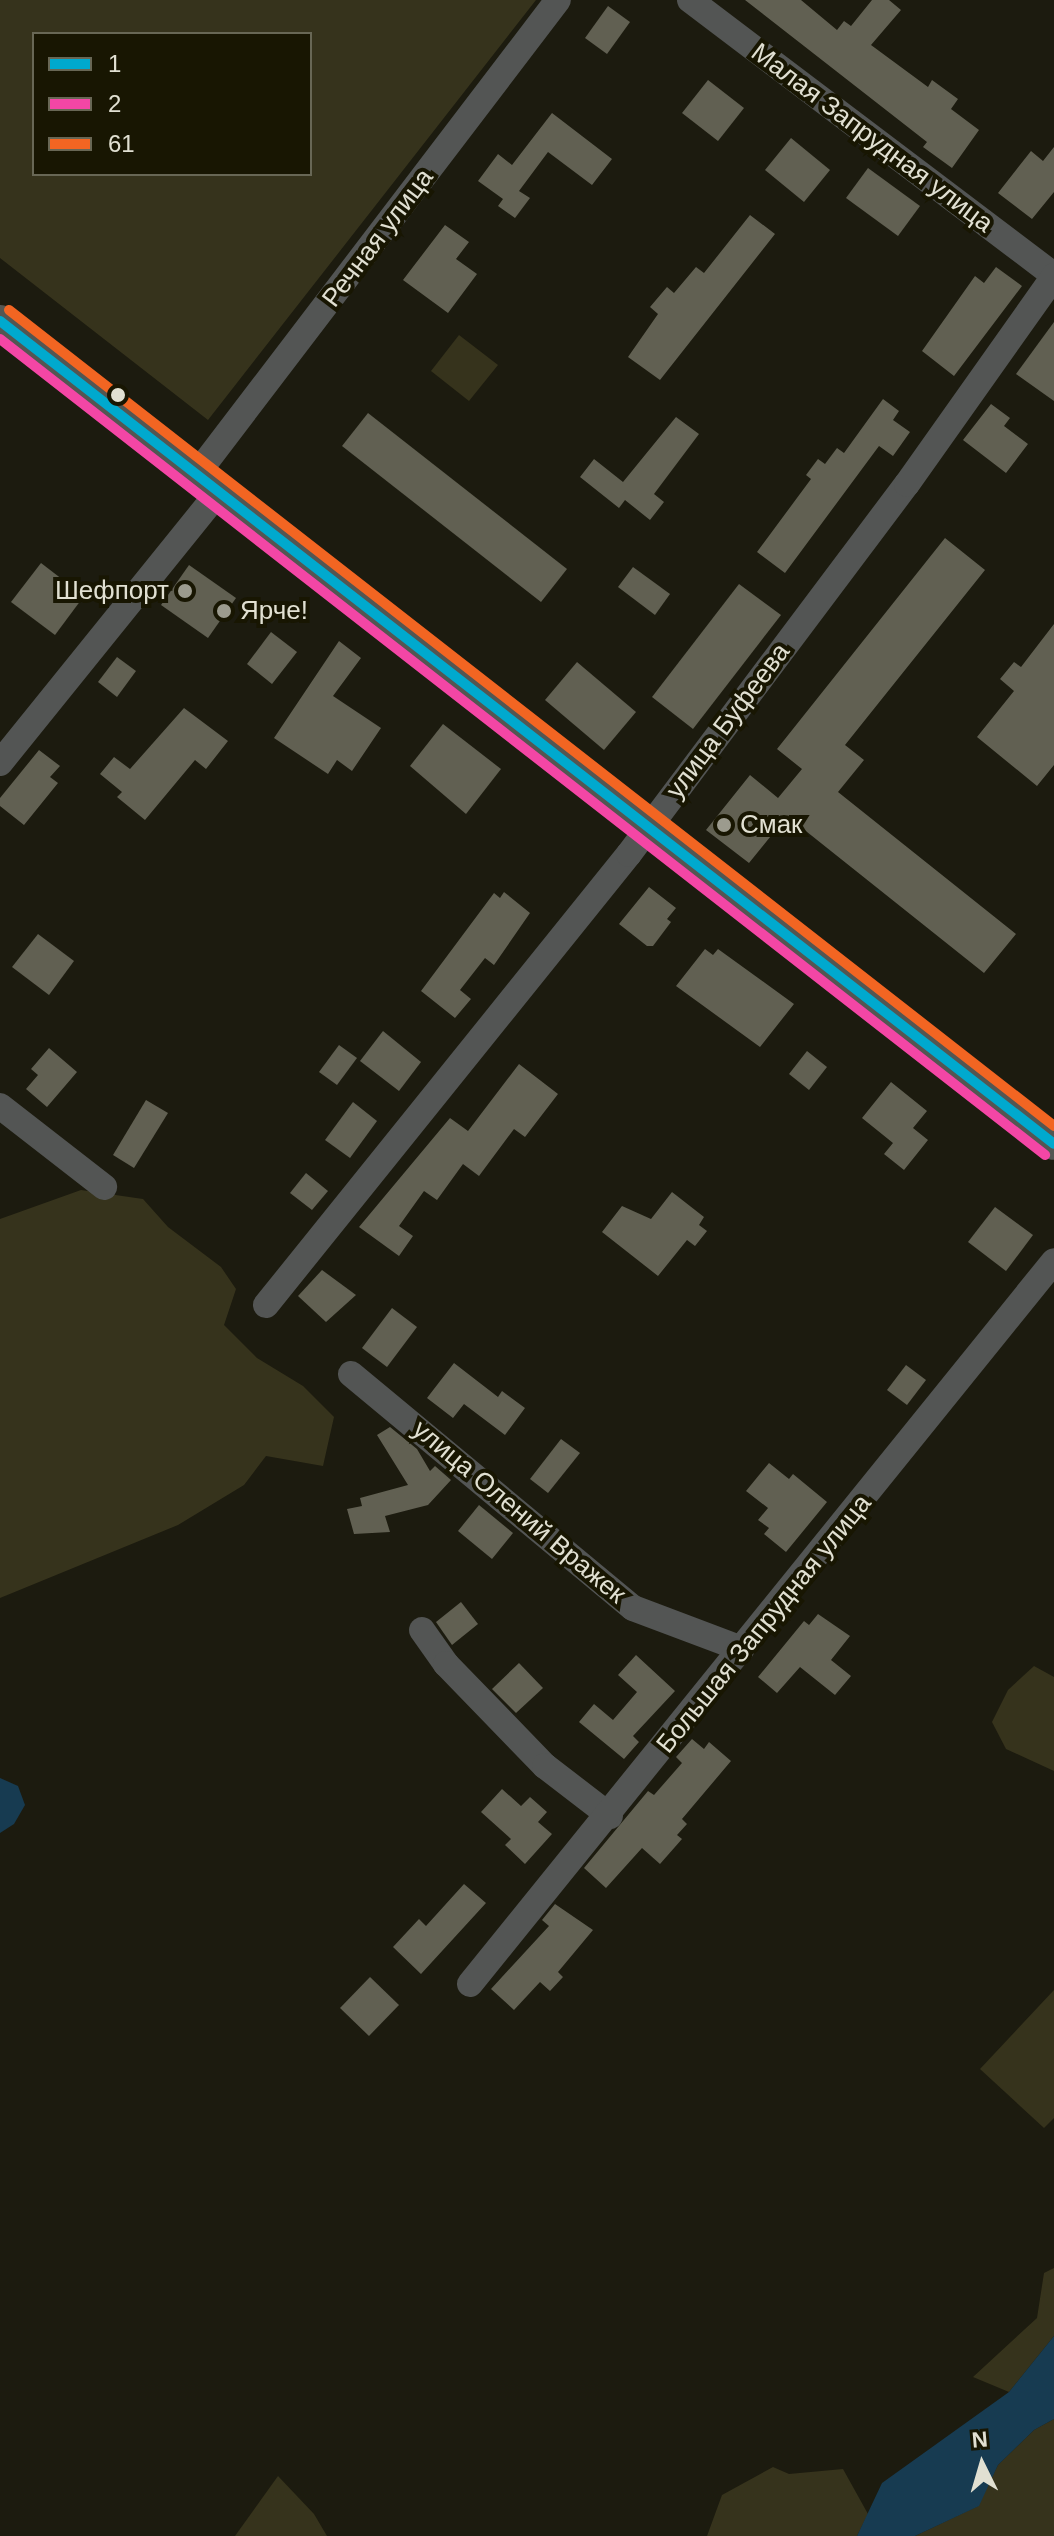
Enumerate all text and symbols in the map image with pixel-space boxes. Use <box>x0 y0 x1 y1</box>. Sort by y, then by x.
legend <box>32 32 312 176</box>
street label: Малая Запрудная улица <box>745 37 999 239</box>
text: 1 <box>108 50 121 77</box>
text: 2 <box>108 90 121 117</box>
text: 61 <box>108 130 135 157</box>
street label: Речная улица <box>316 163 440 313</box>
unlabelled marker <box>110 387 126 403</box>
place label: Шефпорт <box>55 575 169 607</box>
marker: Шефпорт <box>176 582 194 600</box>
place label: Ярче! <box>240 595 308 627</box>
marker: Ярче! <box>215 602 233 620</box>
street label: улица Буфеева <box>660 637 796 805</box>
place label: Смак <box>740 809 802 841</box>
marker: Смак <box>715 816 733 834</box>
street label: улица Олений Вражек <box>406 1414 632 1610</box>
street label: Большая Запрудная улица <box>650 1488 878 1760</box>
north arrow <box>942 2424 1022 2504</box>
text: N <box>971 2426 989 2453</box>

